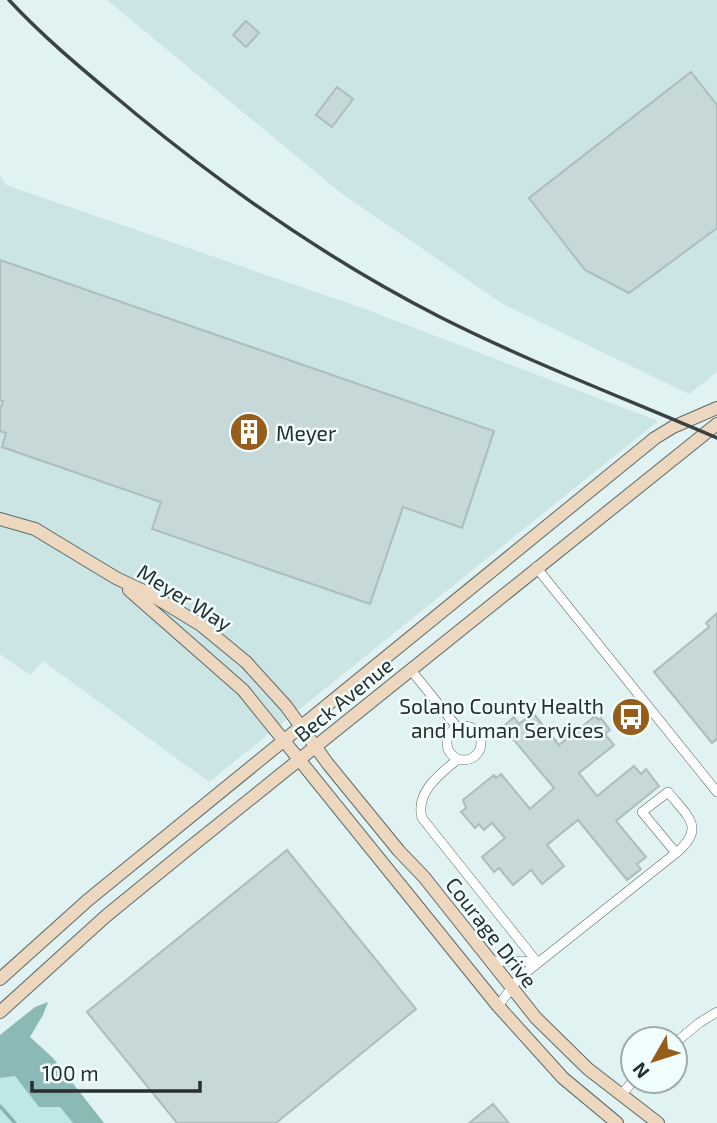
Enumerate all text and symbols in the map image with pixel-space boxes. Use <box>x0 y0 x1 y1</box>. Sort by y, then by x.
building icon: Meyer <box>228 411 270 453</box>
place label: Meyer <box>276 420 337 445</box>
street label: Meyer Way <box>133 558 237 636</box>
street label: Beck Avenue <box>289 652 397 746</box>
place label: Solano County Health and Human Services <box>399 693 604 742</box>
bus stop icon: Solano County Health and Human Services <box>610 696 652 738</box>
street label: Courage Drive <box>441 872 543 992</box>
north arrow <box>619 1025 689 1095</box>
scale bar <box>32 1050 200 1094</box>
text: N <box>627 1058 654 1084</box>
text: 100 m <box>42 1060 99 1085</box>

